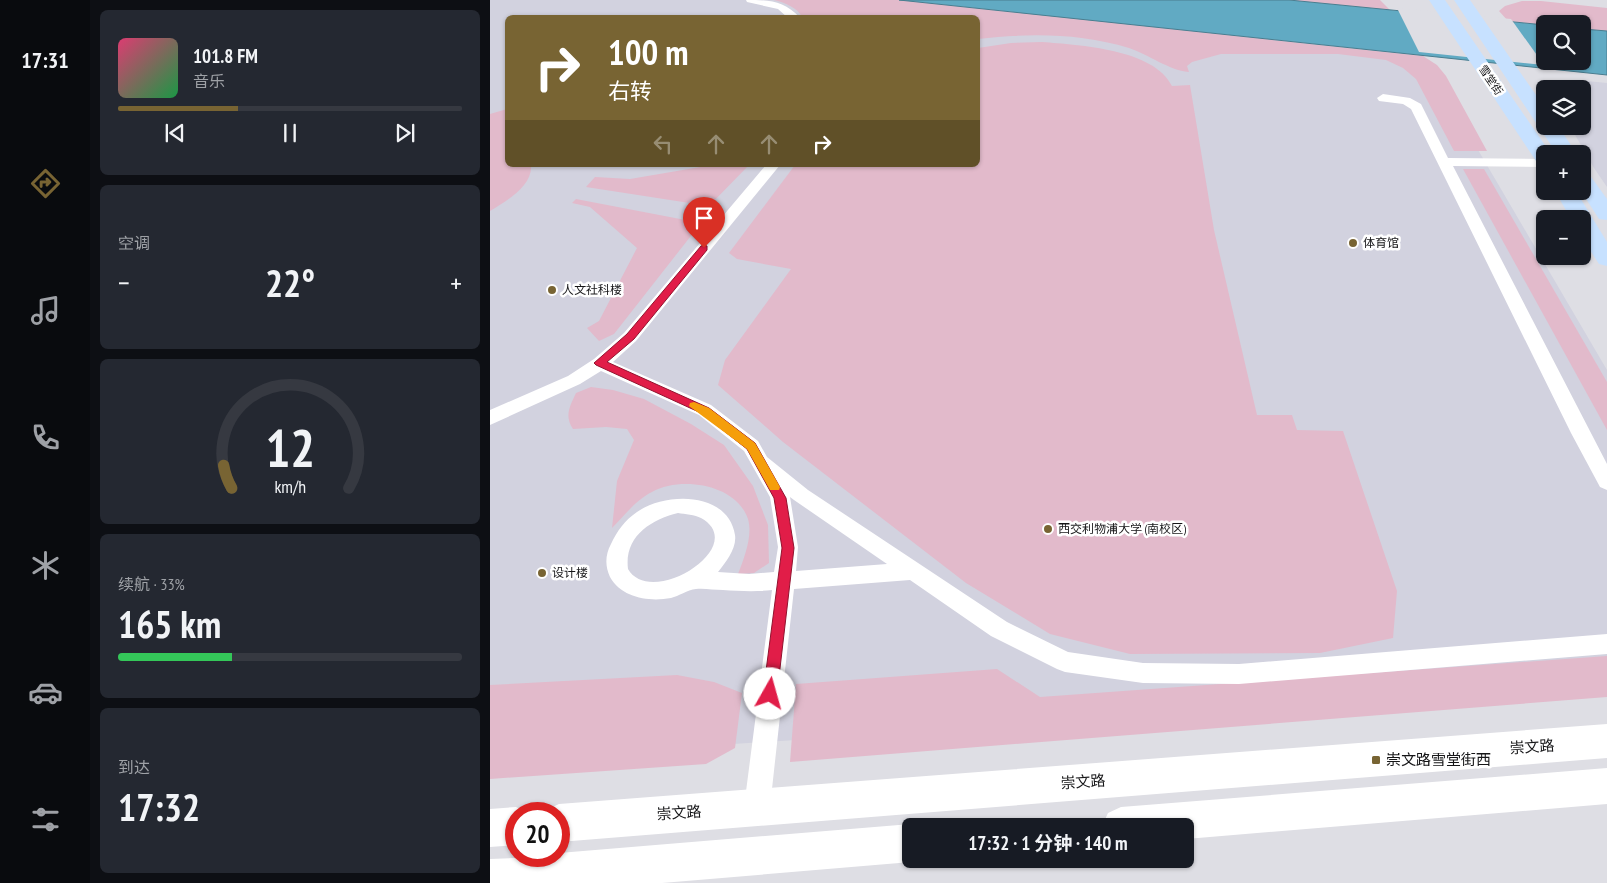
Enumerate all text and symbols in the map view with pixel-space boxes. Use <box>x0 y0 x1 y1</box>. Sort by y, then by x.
map controls <box>1536 15 1591 265</box>
button: search <box>1536 15 1591 70</box>
text: 100 m <box>608 29 689 75</box>
icon: right <box>525 35 590 100</box>
text: 101.8 FM <box>193 44 258 68</box>
text: 17:31 <box>21 46 69 74</box>
street label: 雪堂街 <box>1476 62 1506 98</box>
text: 音乐 <box>193 71 225 91</box>
text: 右转 <box>608 77 652 105</box>
button: layers <box>1536 80 1591 135</box>
icon: previous <box>161 119 189 147</box>
icon: pause <box>276 119 304 147</box>
icon: next <box>391 119 419 147</box>
icon: left <box>649 130 677 158</box>
icon: ahead <box>702 130 730 158</box>
icon: ahead <box>755 130 783 158</box>
icon: right <box>808 130 836 158</box>
button: + <box>1536 145 1591 200</box>
icon: directions <box>28 166 63 201</box>
pin <box>683 197 725 248</box>
icon: arrive <box>690 204 718 232</box>
button: − <box>1536 210 1591 265</box>
text: 空调 <box>118 233 150 253</box>
place label: 体育馆 <box>1363 235 1399 250</box>
marker: 体育馆 <box>1347 237 1359 249</box>
text: 22° <box>265 258 315 307</box>
text: − <box>118 264 130 301</box>
text: + <box>450 264 462 301</box>
place label: 人文社科楼 <box>562 282 622 297</box>
marker: 人文社科楼 <box>546 284 558 296</box>
icon: music <box>28 293 63 328</box>
text: 12 <box>265 414 315 481</box>
icon: phone <box>28 420 63 455</box>
text: km/h <box>274 475 306 498</box>
place label: 西交利物浦大学 (南校区) <box>1058 521 1186 536</box>
marker: 西交利物浦大学 (南校区) <box>1042 523 1054 535</box>
icon: climate <box>28 548 63 583</box>
place label: 设计楼 <box>552 565 588 580</box>
marker: 设计楼 <box>536 567 548 579</box>
text: 续航 · 33% <box>118 574 185 594</box>
text: 165 km <box>118 599 221 648</box>
position arrow <box>743 667 795 719</box>
icon: car <box>28 675 63 710</box>
street label: 崇文路 <box>1509 735 1555 758</box>
place label: 崇文路雪堂街西 <box>1386 750 1491 769</box>
marker: 崇文路雪堂街西 <box>1370 754 1382 766</box>
text: 到达 <box>118 757 150 777</box>
street label: 崇文路 <box>1060 770 1106 793</box>
text: 17:32 <box>118 782 200 831</box>
street label: 崇文路 <box>656 801 702 824</box>
icon: filters <box>28 802 63 837</box>
speed limit sign: 20 <box>505 802 570 867</box>
text: 17:32 · 1 分钟 · 140 m <box>968 831 1128 855</box>

